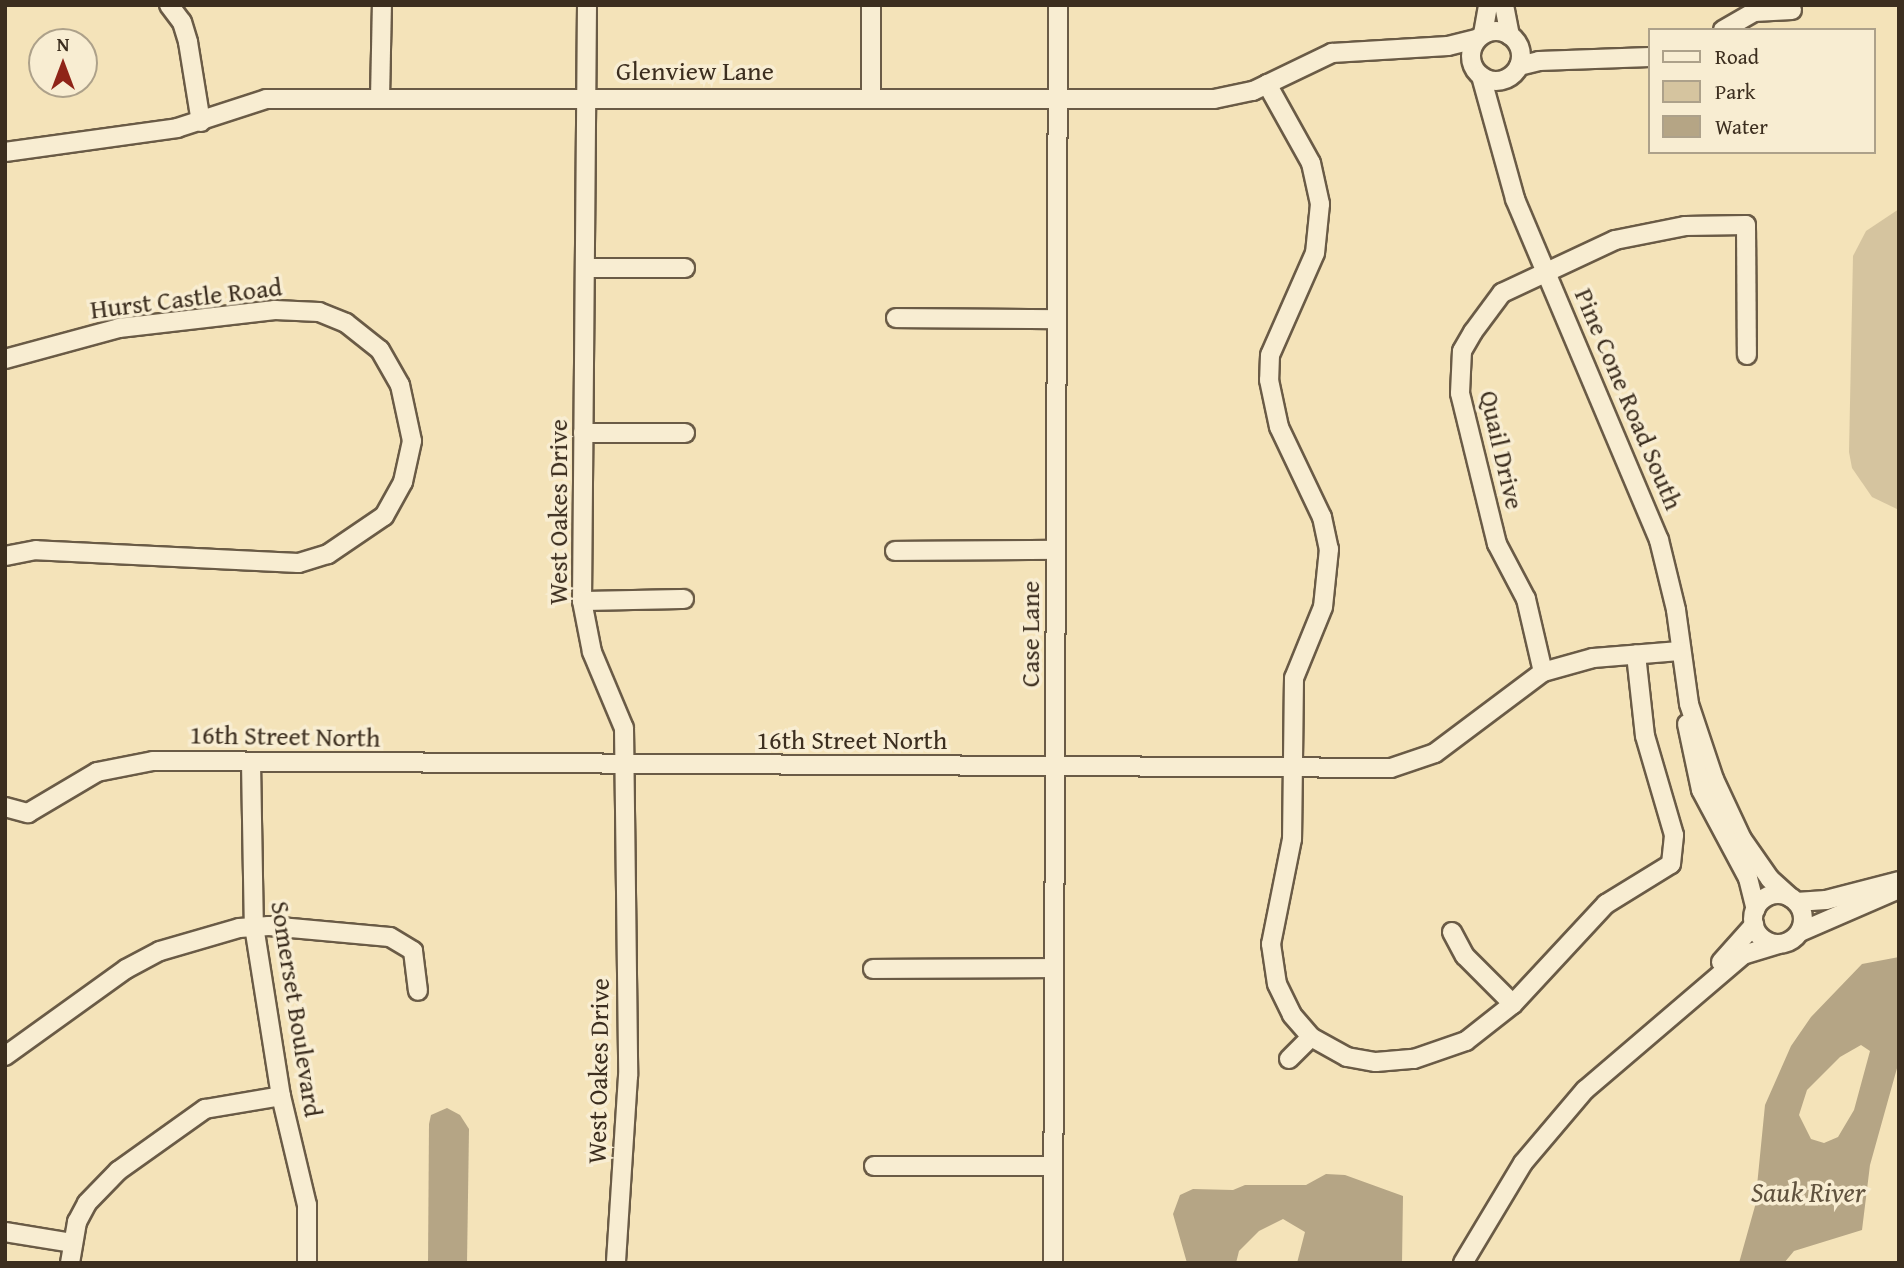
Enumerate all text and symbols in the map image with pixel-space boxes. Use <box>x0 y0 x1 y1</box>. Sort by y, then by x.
north arrow <box>28 28 98 98</box>
legend <box>1648 28 1876 154</box>
text: N <box>57 30 69 58</box>
text: Road <box>1715 41 1759 72</box>
street label: Glenview Lane <box>616 55 774 87</box>
text: Park <box>1715 76 1756 107</box>
text: Water <box>1715 111 1768 142</box>
street label: Hurst Castle Road <box>88 271 284 325</box>
street label: Pine Cone Road South <box>1568 284 1690 514</box>
street label: Quail Drive <box>1473 388 1531 512</box>
street label: West Oakes Drive <box>542 419 574 605</box>
street label: Case Lane <box>1014 581 1046 687</box>
street label: 16th Street North <box>189 719 381 753</box>
street label: 16th Street North <box>757 724 947 756</box>
street label: Somerset Boulevard <box>265 899 329 1119</box>
street label: West Oakes Drive <box>581 978 615 1164</box>
water label: Sauk River <box>1751 1175 1865 1209</box>

